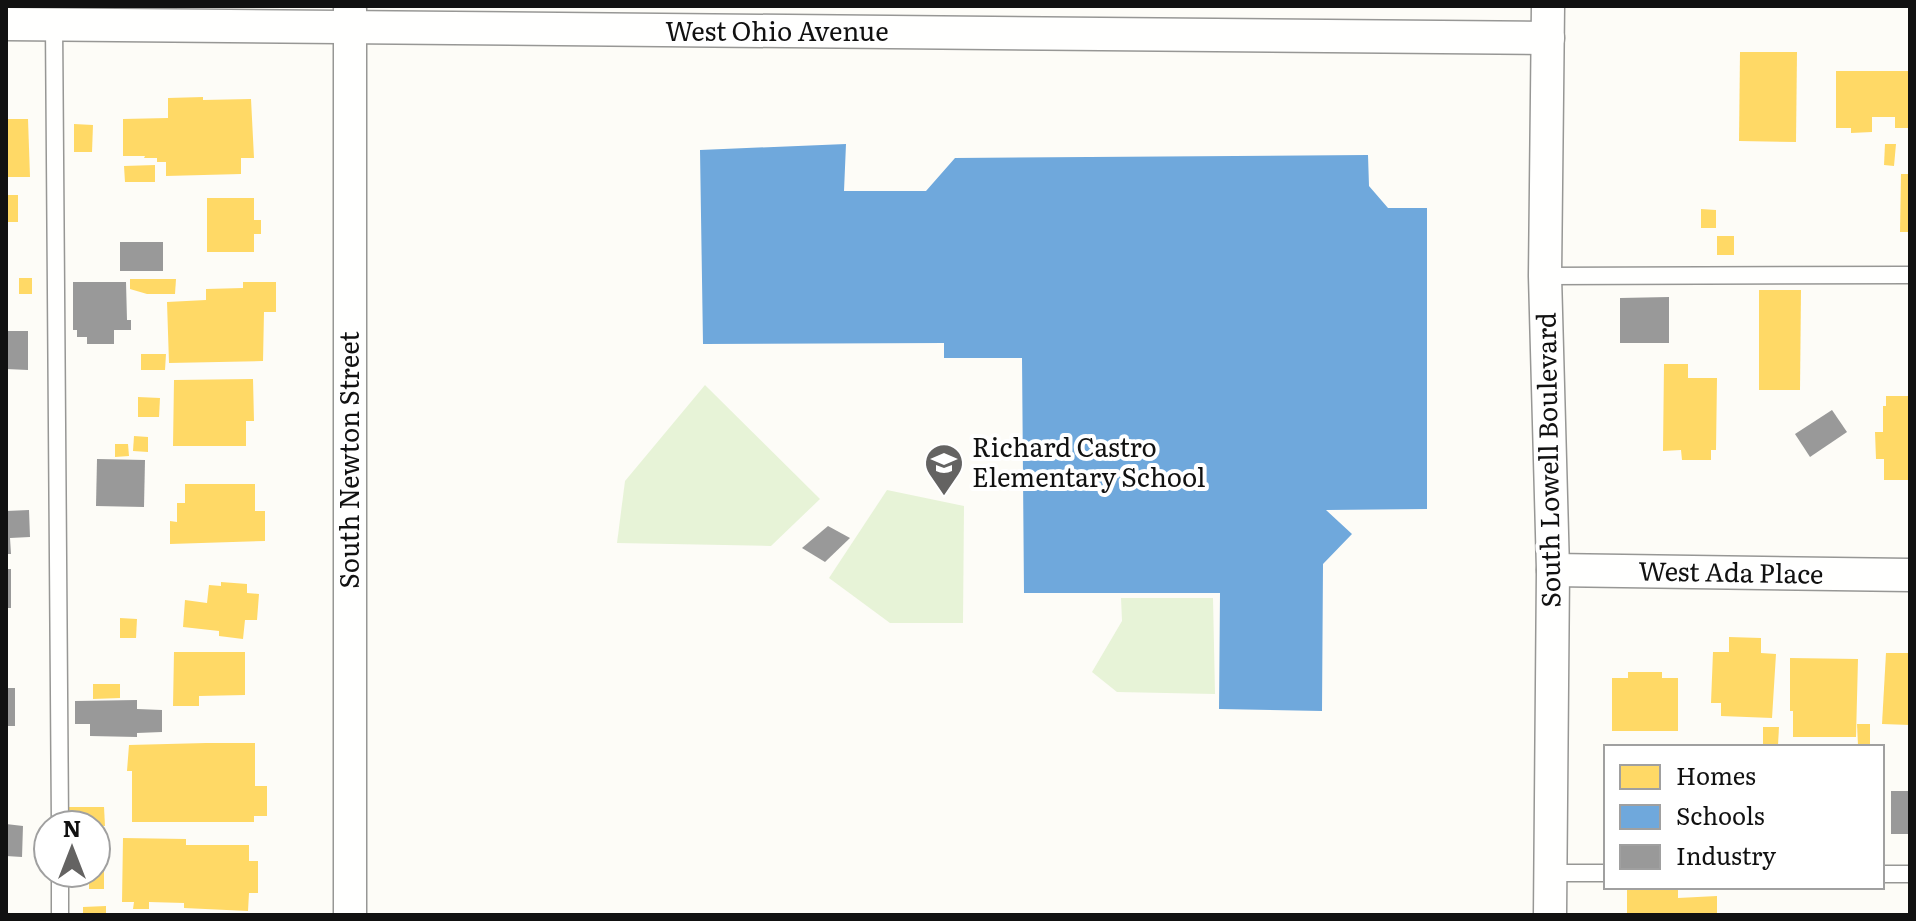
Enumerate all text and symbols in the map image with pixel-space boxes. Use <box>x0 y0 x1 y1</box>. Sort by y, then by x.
street label: West Ohio Avenue <box>665 10 889 49</box>
street label: South Lowell Boulevard <box>1524 312 1569 608</box>
street label: South Newton Street <box>328 331 367 589</box>
place label: Richard Castro Elementary School <box>972 426 1206 495</box>
school or university icon: Richard Castro Elementary School <box>923 442 965 497</box>
street label: West Ada Place <box>1638 549 1824 592</box>
legend <box>1604 745 1884 889</box>
text: Homes <box>1676 757 1756 792</box>
text: Schools <box>1676 797 1765 832</box>
north arrow <box>32 809 112 889</box>
text: N <box>63 811 81 844</box>
text: Industry <box>1676 837 1776 872</box>

